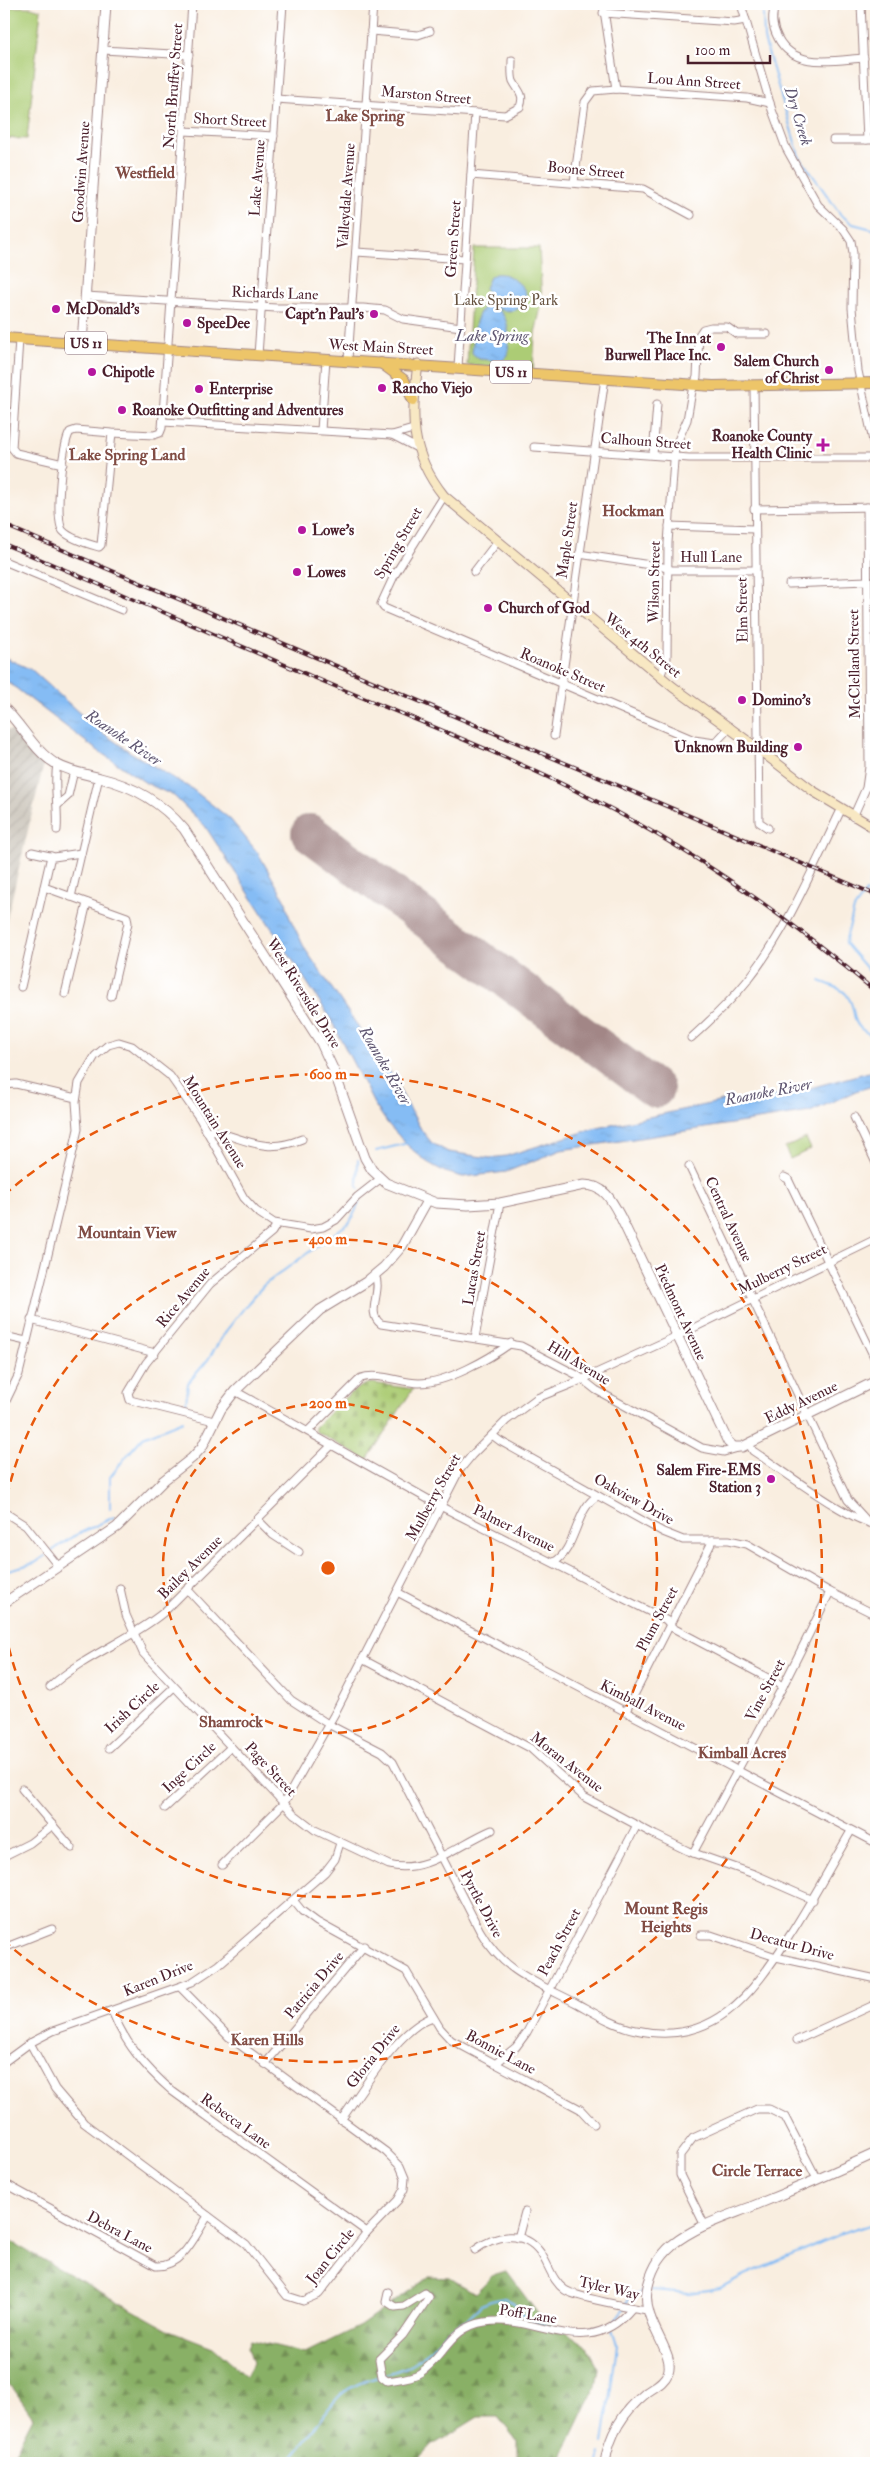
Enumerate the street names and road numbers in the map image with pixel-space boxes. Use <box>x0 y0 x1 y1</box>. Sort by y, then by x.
street label: North Bruffey Street <box>160 23 187 149</box>
street label: Lou Ann Street <box>647 69 741 94</box>
street label: Marston Street <box>380 82 472 109</box>
street label: Short Street <box>193 109 267 132</box>
street label: Goodwin Avenue <box>68 121 95 224</box>
street label: Lake Avenue <box>245 139 270 217</box>
street label: Valleydale Avenue <box>333 142 360 250</box>
street label: Boone Street <box>546 158 626 183</box>
street label: Green Street <box>441 199 466 278</box>
street label: Richards Lane <box>231 282 319 305</box>
road number: US 11 <box>65 332 107 354</box>
street label: West Main Street <box>327 335 434 360</box>
road number: US 11 <box>490 361 532 384</box>
street label: Calhoun Street <box>600 429 692 454</box>
street label: Maple Street <box>553 500 583 580</box>
street label: Spring Street <box>370 504 428 583</box>
street label: Wilson Street <box>644 540 665 624</box>
street label: Hull Lane <box>680 548 742 567</box>
street label: Elm Street <box>732 577 753 643</box>
street label: West 4th Street <box>600 608 685 682</box>
street label: McClelland Street <box>844 609 865 719</box>
street label: Roanoke Street <box>517 644 609 697</box>
street label: West Riverside Drive <box>261 934 345 1052</box>
street label: Mountain Avenue <box>178 1072 251 1172</box>
street label: Central Avenue <box>701 1174 757 1265</box>
street label: Lucas Street <box>459 1229 490 1307</box>
street label: Mulberry Street <box>735 1240 830 1299</box>
street label: Piedmont Avenue <box>650 1261 711 1363</box>
street label: Rice Avenue <box>152 1263 214 1332</box>
street label: Hill Avenue <box>544 1337 614 1390</box>
street label: Eddy Avenue <box>762 1377 841 1428</box>
street label: Mulberry Street <box>402 1450 465 1544</box>
street label: Oakview Drive <box>590 1470 677 1529</box>
street label: Palmer Avenue <box>470 1501 558 1556</box>
street label: Bailey Avenue <box>154 1531 226 1603</box>
street label: Plum Street <box>632 1583 683 1655</box>
street label: Vine Street <box>741 1656 790 1725</box>
street label: Kimball Avenue <box>597 1676 689 1735</box>
street label: Irish Circle <box>101 1677 164 1738</box>
street label: Moran Avenue <box>526 1728 607 1797</box>
street label: Inge Circle <box>158 1738 220 1797</box>
street label: Page Street <box>241 1738 301 1801</box>
street label: Pyrtle Drive <box>456 1867 507 1941</box>
street label: Peach Street <box>534 1905 585 1979</box>
street label: Decatur Drive <box>748 1924 836 1965</box>
street label: Patricia Drive <box>281 1948 348 2023</box>
street label: Karen Drive <box>120 1956 196 2001</box>
street label: Gloria Drive <box>342 2020 405 2092</box>
street label: Bonnie Lane <box>462 2026 539 2079</box>
street label: Rebecca Lane <box>197 2089 275 2153</box>
street label: Debra Lane <box>84 2207 156 2258</box>
street label: Joan Circle <box>301 2224 359 2290</box>
street label: Tyler Way <box>577 2272 641 2305</box>
street label: Poff Lane <box>498 2301 558 2328</box>

